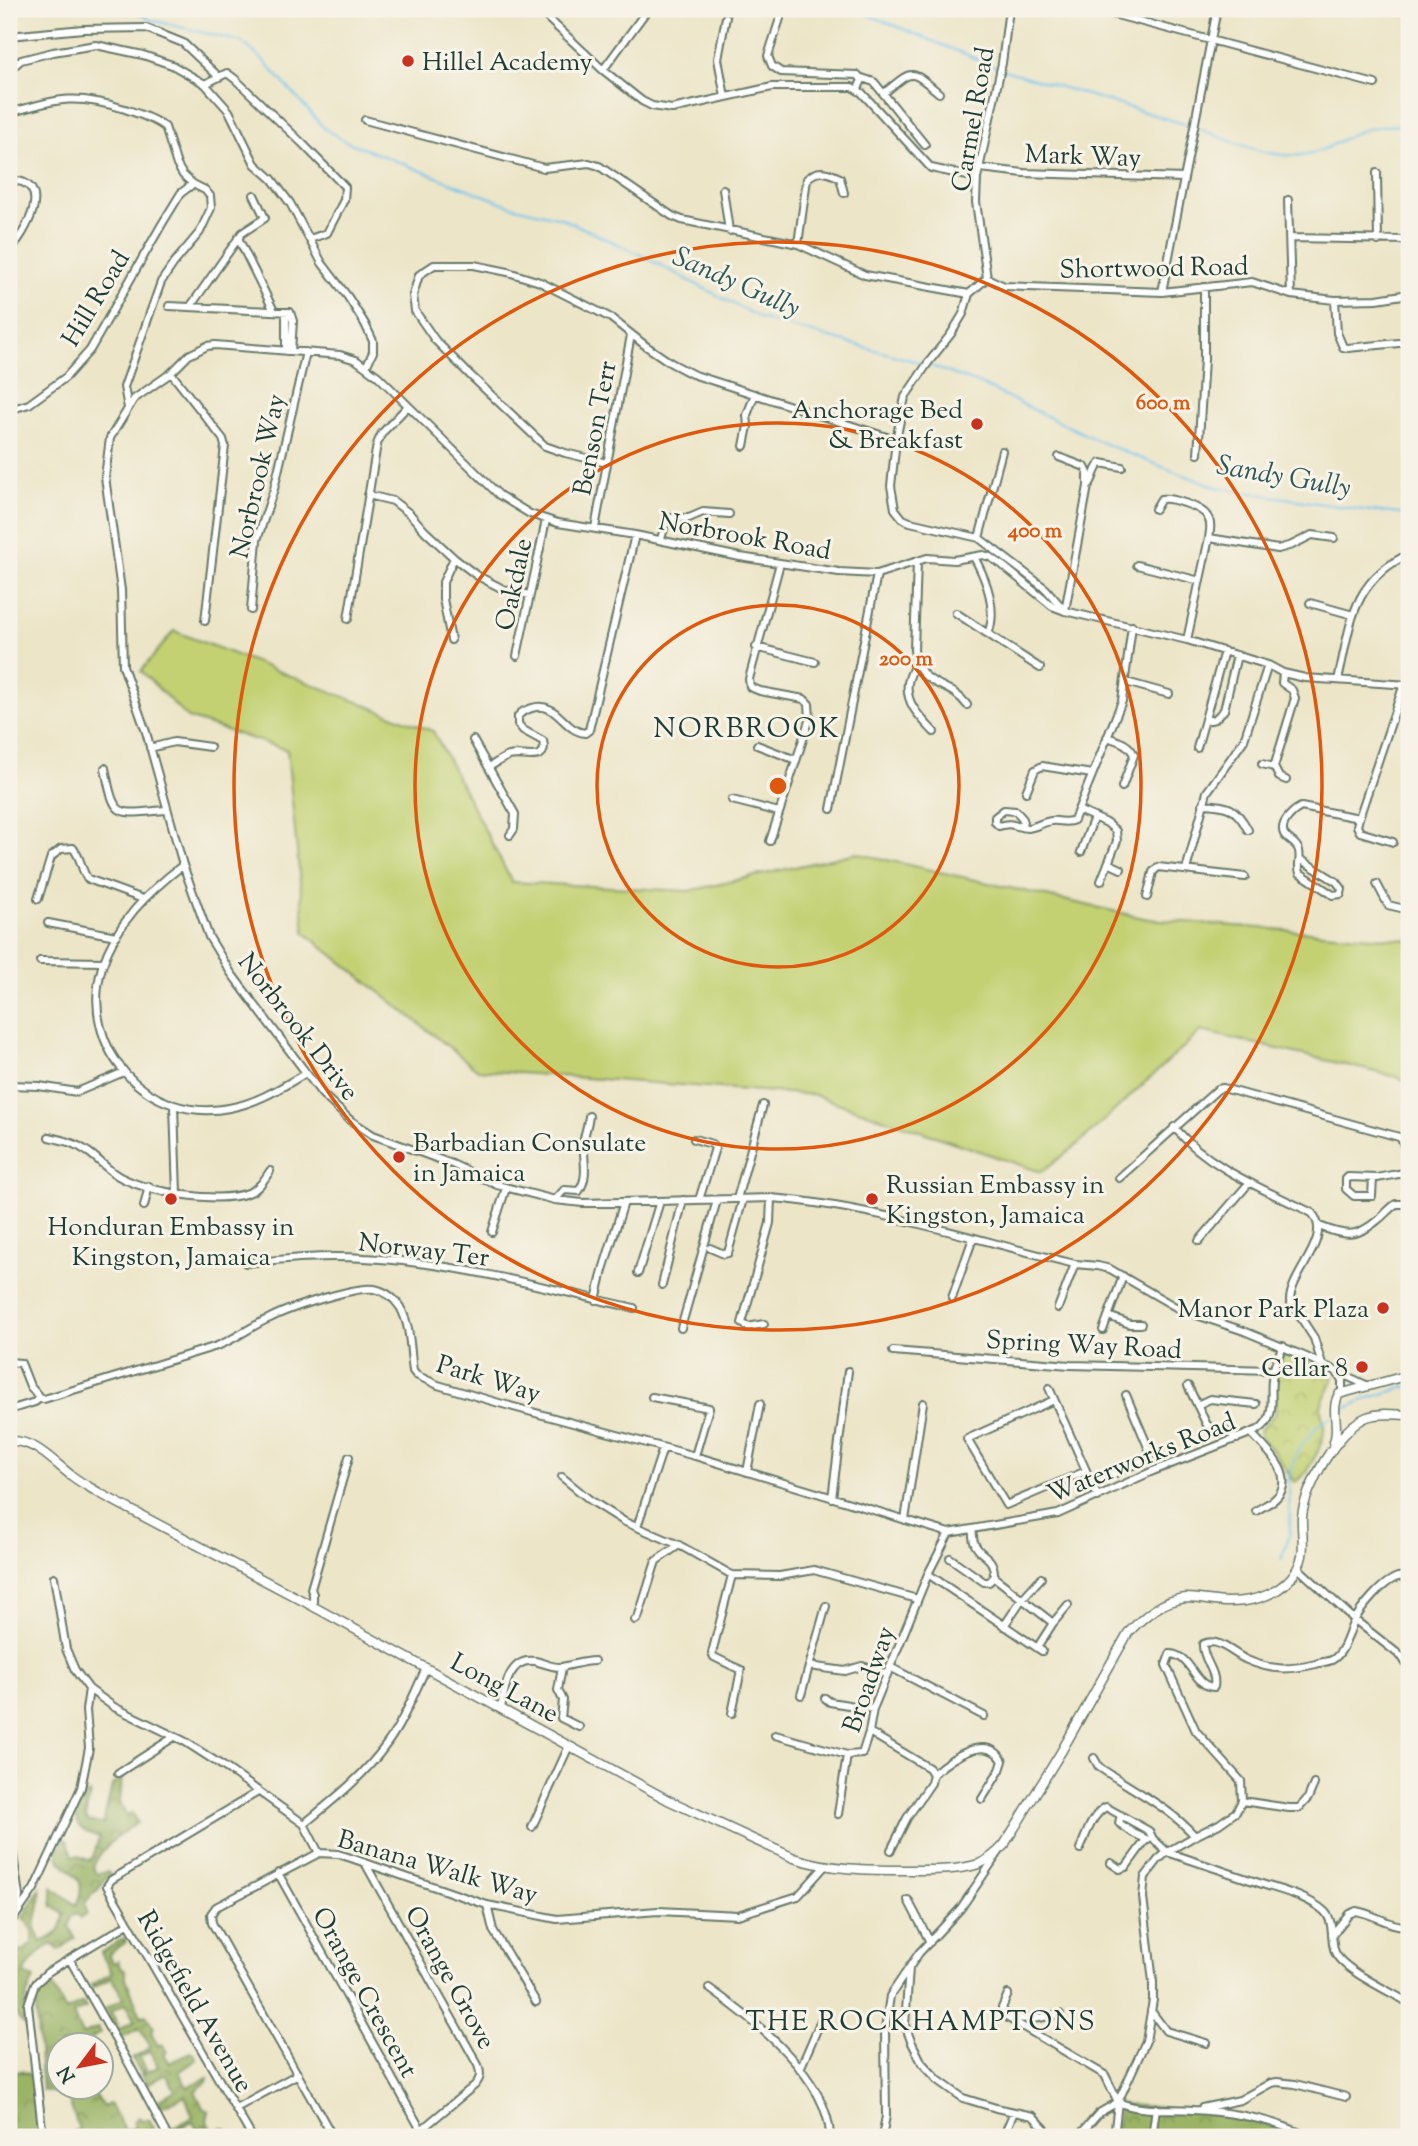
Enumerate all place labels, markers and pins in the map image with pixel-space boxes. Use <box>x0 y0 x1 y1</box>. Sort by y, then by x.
place label: Hillel Academy <box>422 45 592 82</box>
marker: Hillel Academy <box>400 53 416 69</box>
place label: Anchorage Bed & Breakfast <box>791 393 963 460</box>
marker: Anchorage Bed & Breakfast <box>969 416 985 432</box>
centre of rings <box>766 774 790 798</box>
place label: Barbadian Consulate in Jamaica <box>413 1126 646 1193</box>
marker: Barbadian Consulate in Jamaica <box>391 1149 407 1165</box>
place label: Russian Embassy in Kingston, Jamaica <box>886 1168 1104 1235</box>
marker: Honduran Embassy in Kingston, Jamaica <box>163 1191 179 1207</box>
marker: Russian Embassy in Kingston, Jamaica <box>864 1191 880 1207</box>
place label: Honduran Embassy in Kingston, Jamaica <box>48 1210 294 1277</box>
place label: Manor Park Plaza <box>1178 1292 1369 1329</box>
marker: Manor Park Plaza <box>1375 1300 1391 1316</box>
place label: Cellar 8 <box>1261 1351 1348 1388</box>
marker: Cellar 8 <box>1354 1359 1370 1375</box>

